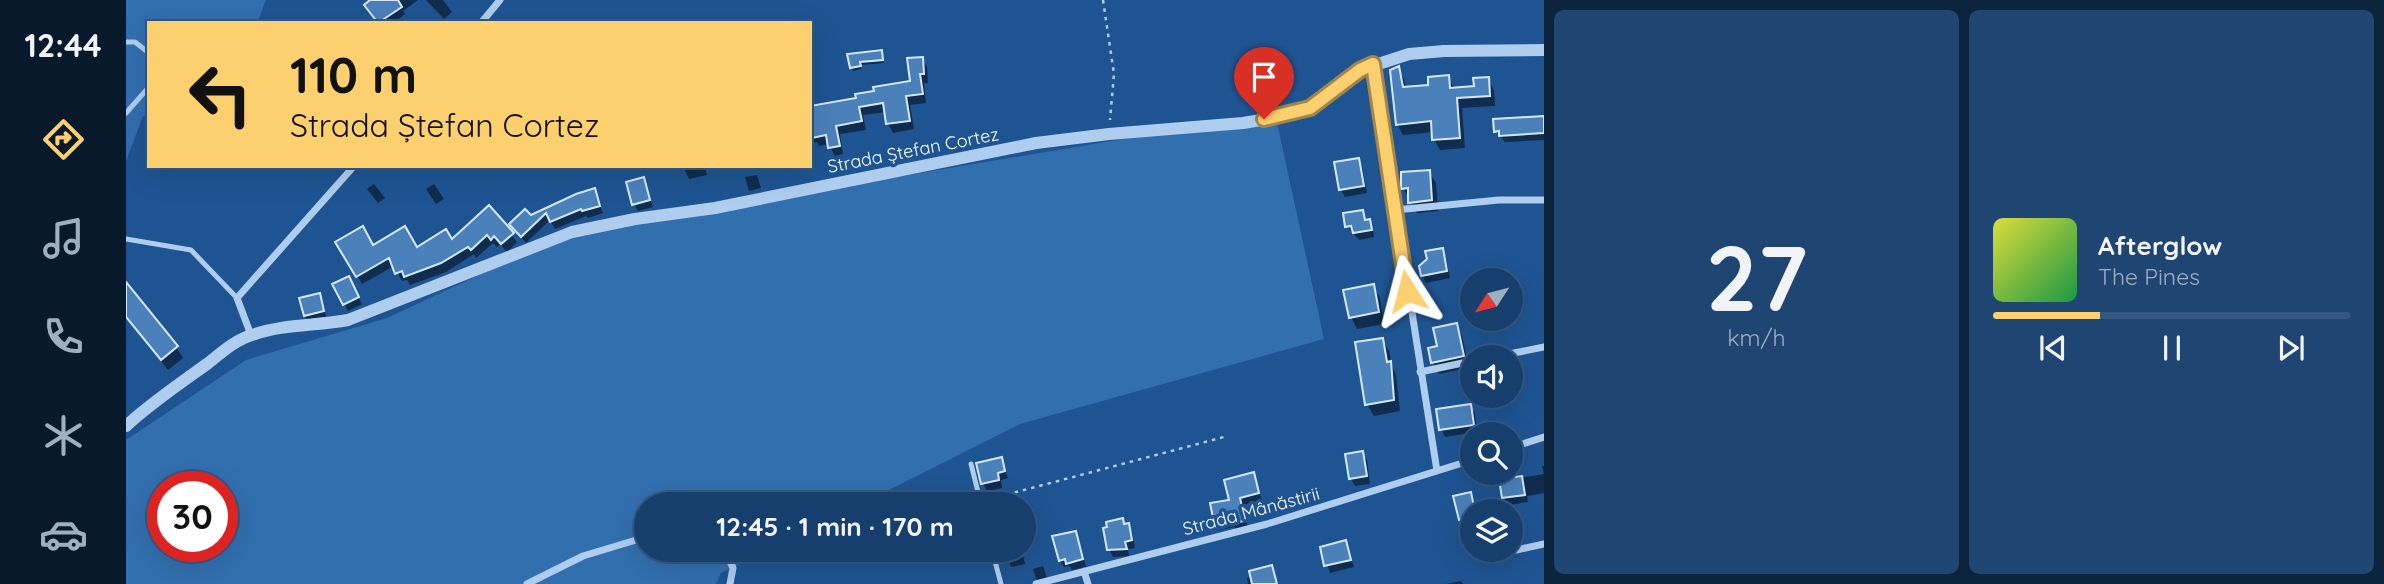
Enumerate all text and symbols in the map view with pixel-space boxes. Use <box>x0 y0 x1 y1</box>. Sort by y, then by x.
text: 12:44 <box>24 25 102 65</box>
text: 110 m <box>290 44 417 105</box>
pin <box>1234 47 1294 119</box>
icon: left <box>175 49 266 140</box>
icon: arrive <box>1245 58 1283 96</box>
text: Strada Ștefan Cortez <box>290 105 599 145</box>
icon: directions <box>39 115 88 164</box>
street label: Strada Ștefan Cortez <box>825 122 1001 178</box>
icon: music <box>39 214 88 263</box>
text: 27 <box>1706 220 1807 334</box>
text: Afterglow <box>2098 229 2222 262</box>
position arrow <box>1370 254 1444 328</box>
text: The Pines <box>2098 262 2200 291</box>
north arrow <box>1460 268 1522 331</box>
map controls <box>1460 268 1523 562</box>
icon: phone <box>39 312 88 361</box>
text: km/h <box>1727 323 1786 352</box>
icon: previous <box>2034 329 2072 367</box>
icon: pause <box>2153 329 2191 367</box>
icon: next <box>2272 329 2310 367</box>
button: sound <box>1460 345 1523 408</box>
icon: climate <box>39 411 88 460</box>
button: search <box>1460 422 1523 485</box>
speed limit sign: 30 <box>147 471 238 562</box>
street label: Strada Mânăstirii <box>1180 482 1322 540</box>
button: layers <box>1460 499 1523 562</box>
icon: car <box>39 510 88 559</box>
text: 12:45 · 1 min · 170 m <box>716 510 954 543</box>

